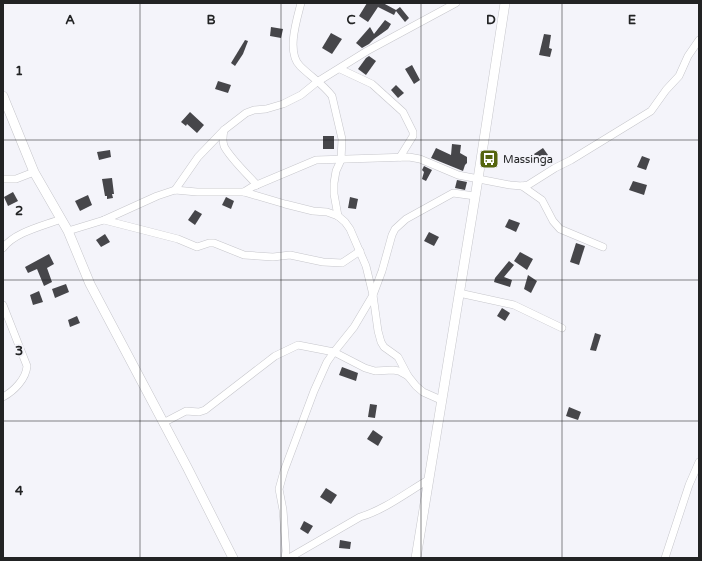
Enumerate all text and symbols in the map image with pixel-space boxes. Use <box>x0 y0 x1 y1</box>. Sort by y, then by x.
text: A <box>65 12 75 28</box>
text: B <box>206 12 216 28</box>
text: C <box>346 12 356 28</box>
text: D <box>486 12 496 28</box>
text: E <box>628 12 636 28</box>
text: 1 <box>15 63 23 79</box>
bus stop icon: Massinga <box>478 148 500 170</box>
place label: Massinga <box>503 153 553 166</box>
text: 2 <box>15 203 23 219</box>
text: 3 <box>15 343 23 359</box>
text: 4 <box>15 483 24 499</box>

